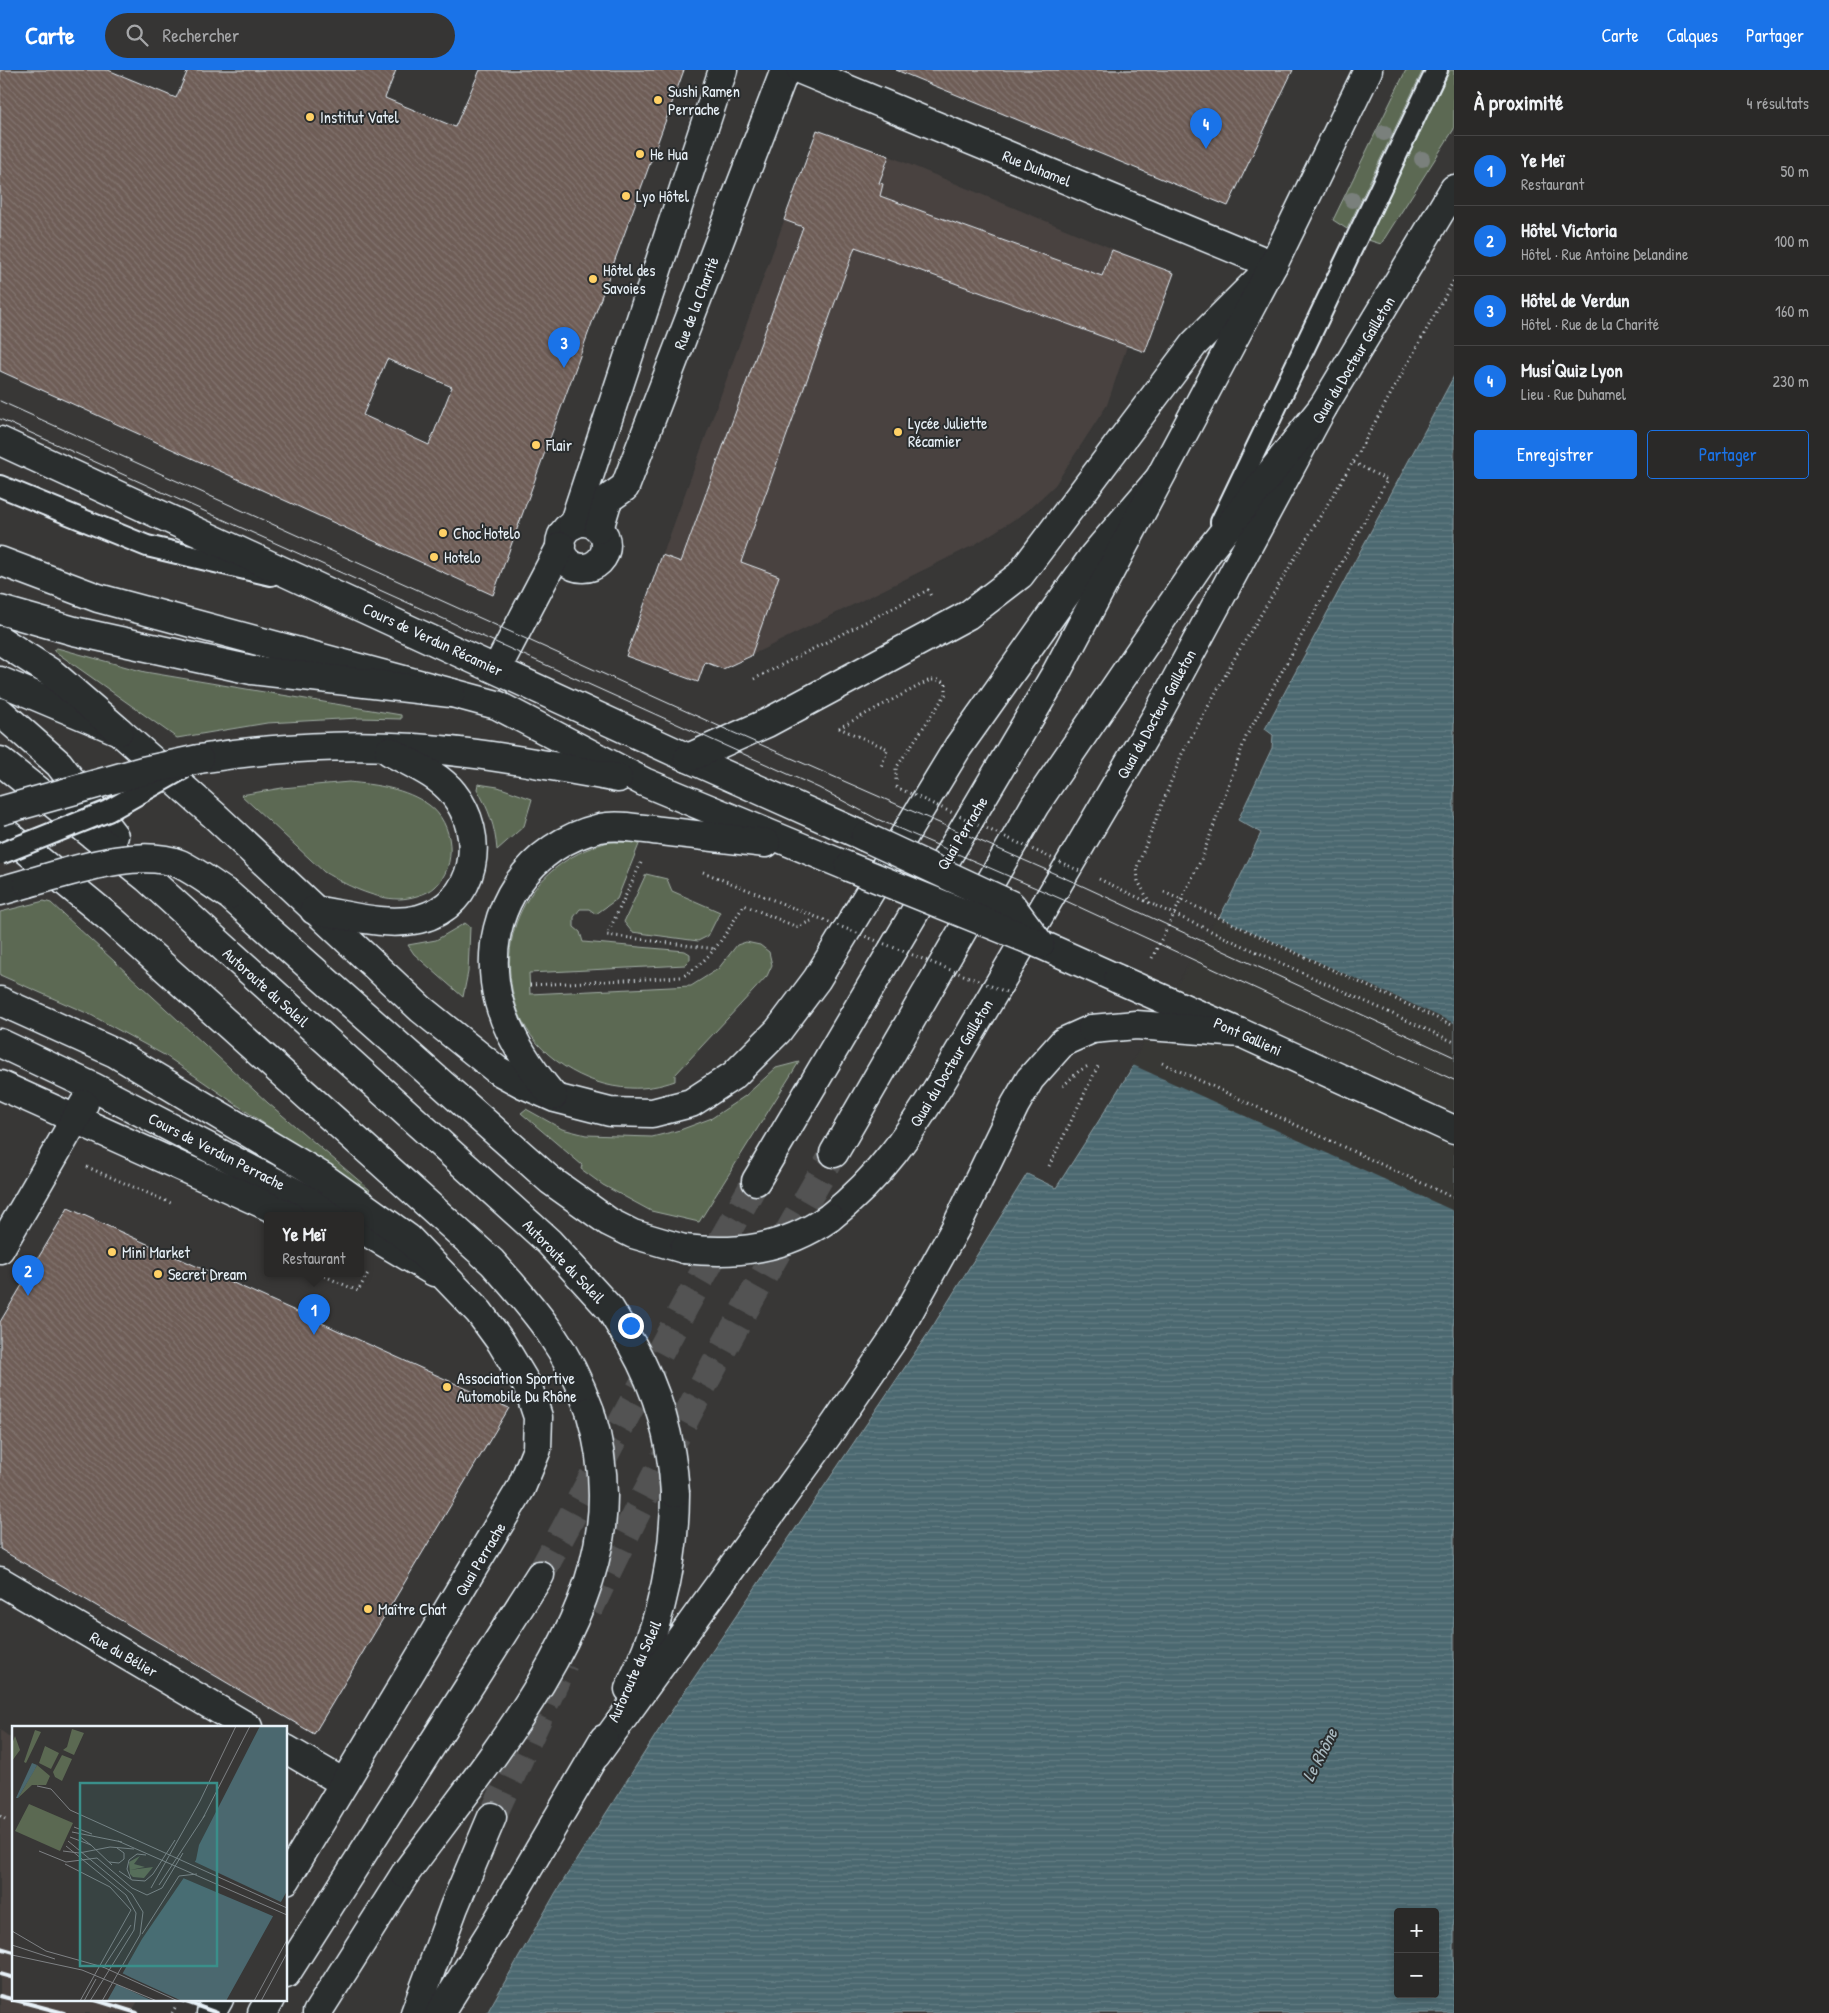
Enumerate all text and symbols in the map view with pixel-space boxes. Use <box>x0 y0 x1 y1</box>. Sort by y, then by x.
search box <box>105 13 455 58</box>
text: Carte <box>25 19 75 51</box>
icon: search <box>123 21 151 49</box>
text: Rechercher <box>163 22 239 48</box>
text: Carte <box>1601 23 1639 48</box>
text: Calques <box>1667 23 1718 48</box>
text: Partager <box>1746 23 1804 48</box>
place label: Sushi Ramen Perrache <box>668 80 740 120</box>
text: À proximité <box>1474 88 1563 117</box>
text: 4 résultats <box>1747 92 1809 114</box>
marker: Sushi Ramen Perrache <box>652 94 664 106</box>
place label: Institut Vatel <box>320 106 399 128</box>
pin: 4 <box>1190 108 1222 149</box>
marker: Institut Vatel <box>304 111 316 123</box>
place label: He Hua <box>650 143 688 165</box>
street label: Rue Duhamel <box>999 144 1075 192</box>
text: Ye Meï <box>1521 147 1564 173</box>
marker: He Hua <box>634 148 646 160</box>
text: 1 <box>1487 160 1493 182</box>
text: 50 m <box>1781 160 1809 182</box>
text: Restaurant <box>1521 173 1584 195</box>
place label: Lyo Hôtel <box>636 185 690 207</box>
marker: Lyo Hôtel <box>620 190 632 202</box>
text: Hôtel Victoria <box>1521 217 1617 243</box>
text: 2 <box>1486 230 1494 252</box>
text: 100 m <box>1774 230 1809 252</box>
text: Hôtel · Rue Antoine Delandine <box>1521 243 1688 265</box>
street label: Rue de la Charité <box>668 253 724 352</box>
place label: Hôtel des Savoies <box>603 259 656 299</box>
marker: Hôtel des Savoies <box>587 273 599 285</box>
text: Hôtel de Verdun <box>1521 287 1630 313</box>
street label: Quai du Docteur Gailleton <box>1306 292 1400 428</box>
text: 3 <box>1486 300 1494 322</box>
text: 160 m <box>1775 300 1809 322</box>
text: Hôtel · Rue de la Charité <box>1521 313 1659 335</box>
pin: 3 <box>548 327 580 368</box>
text: Musi'Quiz Lyon <box>1521 357 1623 383</box>
text: 4 <box>1487 370 1493 392</box>
text: 230 m <box>1773 370 1809 392</box>
text: Lieu · Rue Duhamel <box>1521 383 1626 405</box>
place label: Lycée Juliette Récamier <box>908 412 988 452</box>
marker: Lycée Juliette Récamier <box>892 426 904 438</box>
button: Enregistrer <box>1474 430 1637 479</box>
button: Partager <box>1647 430 1809 479</box>
place label: Flair <box>545 434 572 456</box>
marker: Flair <box>530 439 542 451</box>
place label: Choc'Hotelo <box>453 522 521 544</box>
marker: Choc'Hotelo <box>437 527 449 539</box>
place label: Hotelo <box>444 546 481 568</box>
marker: Hotelo <box>428 551 440 563</box>
street label: Cours de Verdun Récamier <box>359 597 507 681</box>
street label: Quai du Docteur Gailleton <box>1111 645 1201 783</box>
street label: Quai Perrache <box>931 791 993 874</box>
street label: Autoroute du Soleil <box>218 942 315 1032</box>
street label: Quai du Docteur Gailleton <box>904 995 998 1131</box>
street label: Pont Gallieni <box>1211 1011 1285 1061</box>
street label: Cours de Verdun Perrache <box>145 1107 290 1195</box>
popup <box>264 1212 364 1277</box>
street label: Autoroute du Soleil <box>518 1214 610 1308</box>
text: Ye Meï <box>282 1221 326 1247</box>
place label: Mini Market <box>122 1241 191 1263</box>
marker: Mini Market <box>106 1246 118 1258</box>
text: Restaurant <box>282 1247 346 1269</box>
pin: 2 <box>12 1255 44 1296</box>
place label: Secret Dream <box>168 1263 247 1285</box>
marker: Secret Dream <box>152 1268 164 1280</box>
pin: 1 <box>298 1294 330 1335</box>
your location <box>618 1313 644 1339</box>
place label: Association Sportive Automobile Du Rhône <box>457 1367 577 1407</box>
marker: Association Sportive Automobile Du Rhône <box>441 1381 453 1393</box>
street label: Quai Perrache <box>449 1517 511 1600</box>
place label: Maître Chat <box>378 1598 447 1620</box>
marker: Maître Chat <box>362 1603 374 1615</box>
street label: Autoroute du Soleil <box>602 1616 667 1725</box>
street label: Rue du Bélier <box>86 1626 162 1682</box>
water label: Le Rhône <box>1296 1723 1344 1786</box>
inset map <box>12 1726 288 2000</box>
map controls <box>1394 1908 1439 1998</box>
button: + <box>1394 1908 1439 1953</box>
button: − <box>1394 1953 1439 1998</box>

